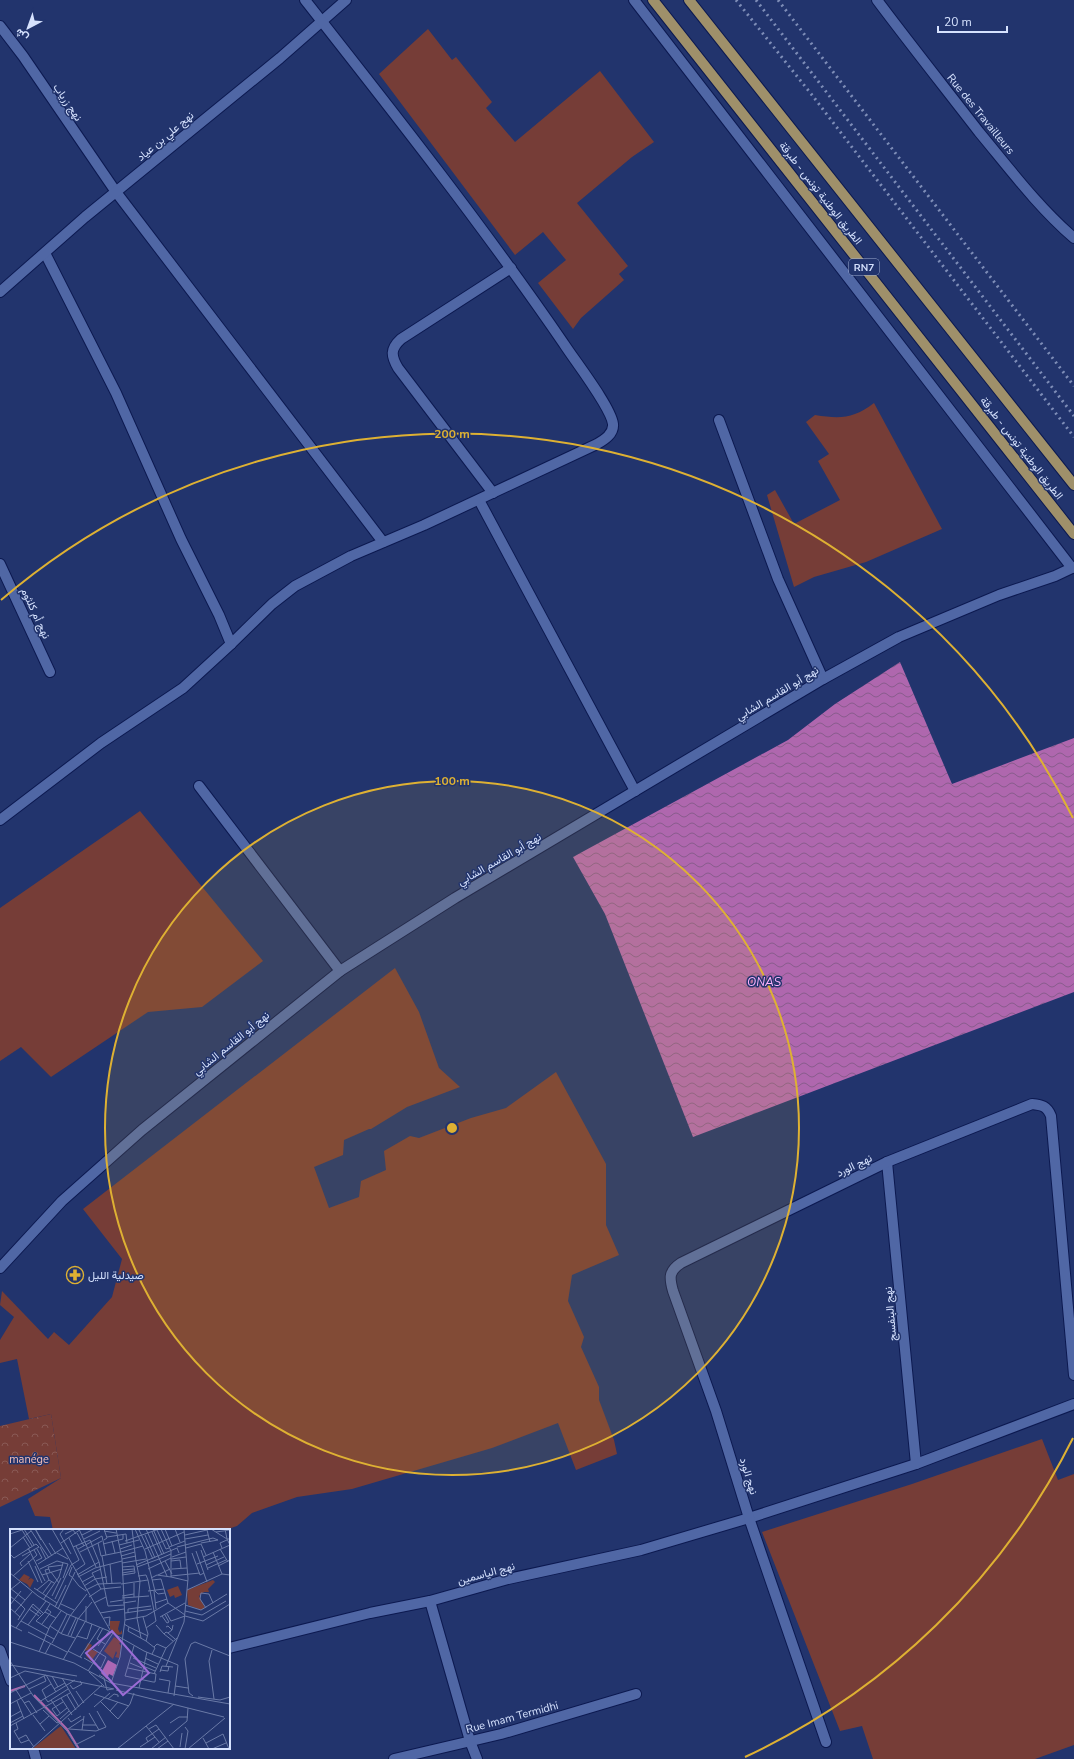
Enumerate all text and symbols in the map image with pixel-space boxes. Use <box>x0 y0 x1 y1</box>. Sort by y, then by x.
north arrow <box>8 8 48 48</box>
scale bar <box>938 8 1007 34</box>
text: 20 m <box>944 14 972 30</box>
text: ش <box>12 25 32 45</box>
street label: Rue des Travailleurs <box>943 71 1018 158</box>
street label: نهج زرياب <box>50 81 86 124</box>
street label: نهج علي بن عياد <box>134 108 198 166</box>
street label: الطريق الوطنية تونس - طبرقة <box>776 139 866 248</box>
road number: RN7 <box>849 259 879 275</box>
street label: الطريق الوطنية تونس - طبرقة <box>977 394 1067 503</box>
text: 200 m <box>434 426 470 442</box>
street label: نهج أم كلثوم <box>17 585 54 641</box>
street label: نهج أبو القاسم الشابي <box>733 663 823 726</box>
text: 100 m <box>434 773 470 789</box>
street label: نهج أبو القاسم الشابي <box>455 829 545 891</box>
water label: ONAS <box>747 974 782 990</box>
street label: نهج أبو القاسم الشابي <box>190 1008 274 1080</box>
centre of rings <box>445 1121 459 1135</box>
street label: نهج الورد <box>834 1150 874 1180</box>
pharmacy icon: صيدلية الليل <box>65 1265 85 1285</box>
place label: صيدلية الليل <box>88 1268 144 1283</box>
street label: نهج البنفسج <box>881 1286 900 1342</box>
park label: manége <box>9 1452 49 1467</box>
street label: نهج الورد <box>736 1456 761 1496</box>
inset map <box>10 1529 230 1749</box>
street label: نهج الياسمين <box>456 1559 517 1588</box>
street label: Rue Imam Termidhi <box>464 1698 560 1737</box>

